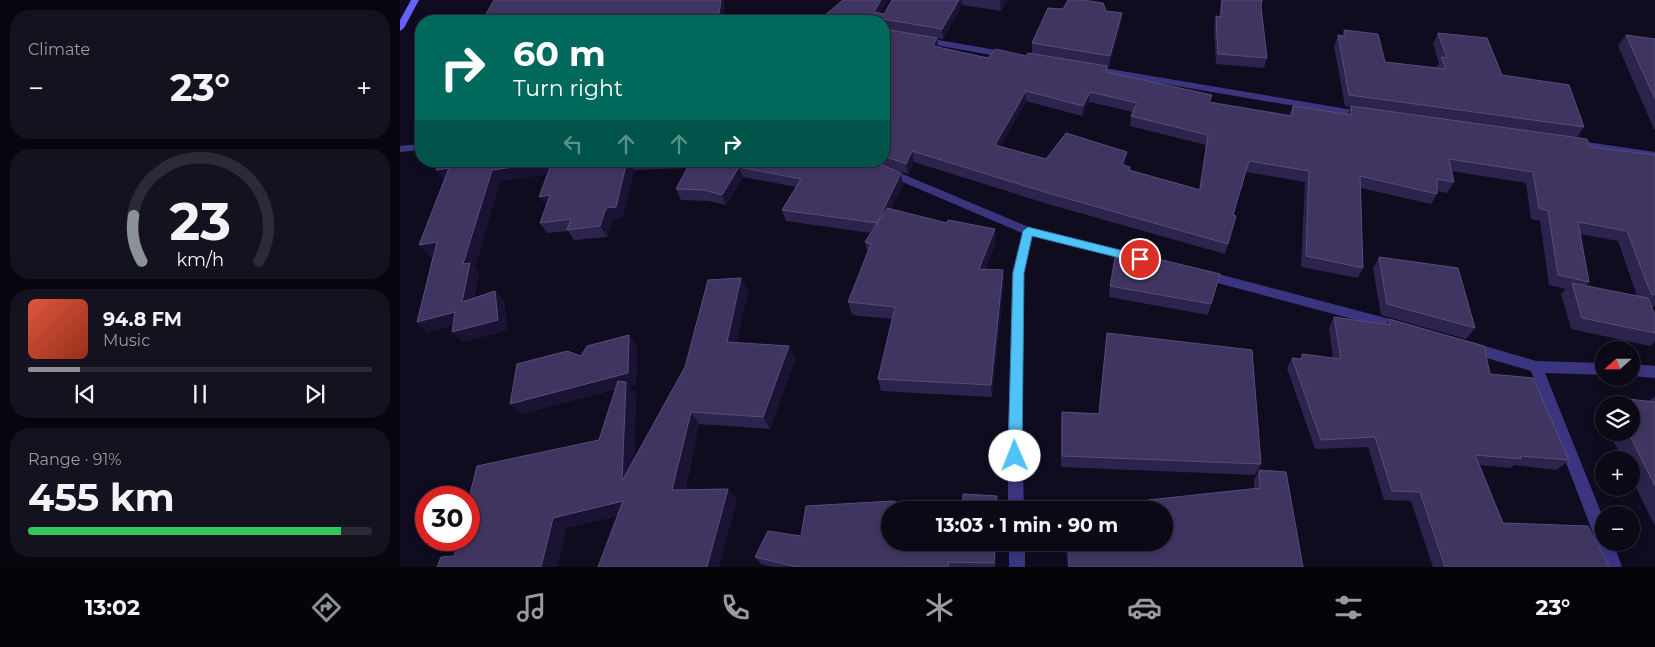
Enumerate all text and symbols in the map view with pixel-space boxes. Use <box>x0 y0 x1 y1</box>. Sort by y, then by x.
text: 60 m <box>513 32 606 75</box>
icon: right <box>430 35 495 100</box>
text: Climate <box>28 40 90 59</box>
text: 23° <box>170 64 230 111</box>
text: − <box>28 71 44 105</box>
text: + <box>356 71 372 105</box>
text: Turn right <box>513 75 623 102</box>
icon: left <box>559 130 587 158</box>
icon: ahead <box>612 130 640 158</box>
icon: ahead <box>665 130 693 158</box>
icon: right <box>718 130 746 158</box>
text: 23 <box>169 190 231 253</box>
pin <box>1119 238 1161 280</box>
icon: arrive <box>1126 245 1154 273</box>
text: km/h <box>176 249 224 270</box>
text: 94.8 FM <box>103 308 182 331</box>
text: Music <box>103 331 150 350</box>
north arrow <box>1595 341 1640 386</box>
map controls <box>1595 341 1640 551</box>
icon: previous <box>71 380 99 408</box>
icon: pause <box>186 380 214 408</box>
icon: next <box>301 380 329 408</box>
button: layers <box>1595 396 1640 441</box>
position arrow <box>988 429 1040 481</box>
text: Range · 91% <box>28 450 122 469</box>
button: + <box>1595 451 1640 496</box>
text: 455 km <box>28 474 175 521</box>
speed limit sign: 30 <box>415 486 480 551</box>
button: − <box>1595 506 1640 551</box>
text: 13:03 · 1 min · 90 m <box>936 514 1118 537</box>
icon: directions <box>309 590 344 625</box>
icon: music <box>514 590 549 625</box>
icon: phone <box>718 590 753 625</box>
icon: climate <box>922 590 957 625</box>
icon: car <box>1127 590 1162 625</box>
icon: filters <box>1331 590 1366 625</box>
text: 13:02 <box>85 594 140 621</box>
text: 23° <box>1535 594 1570 621</box>

